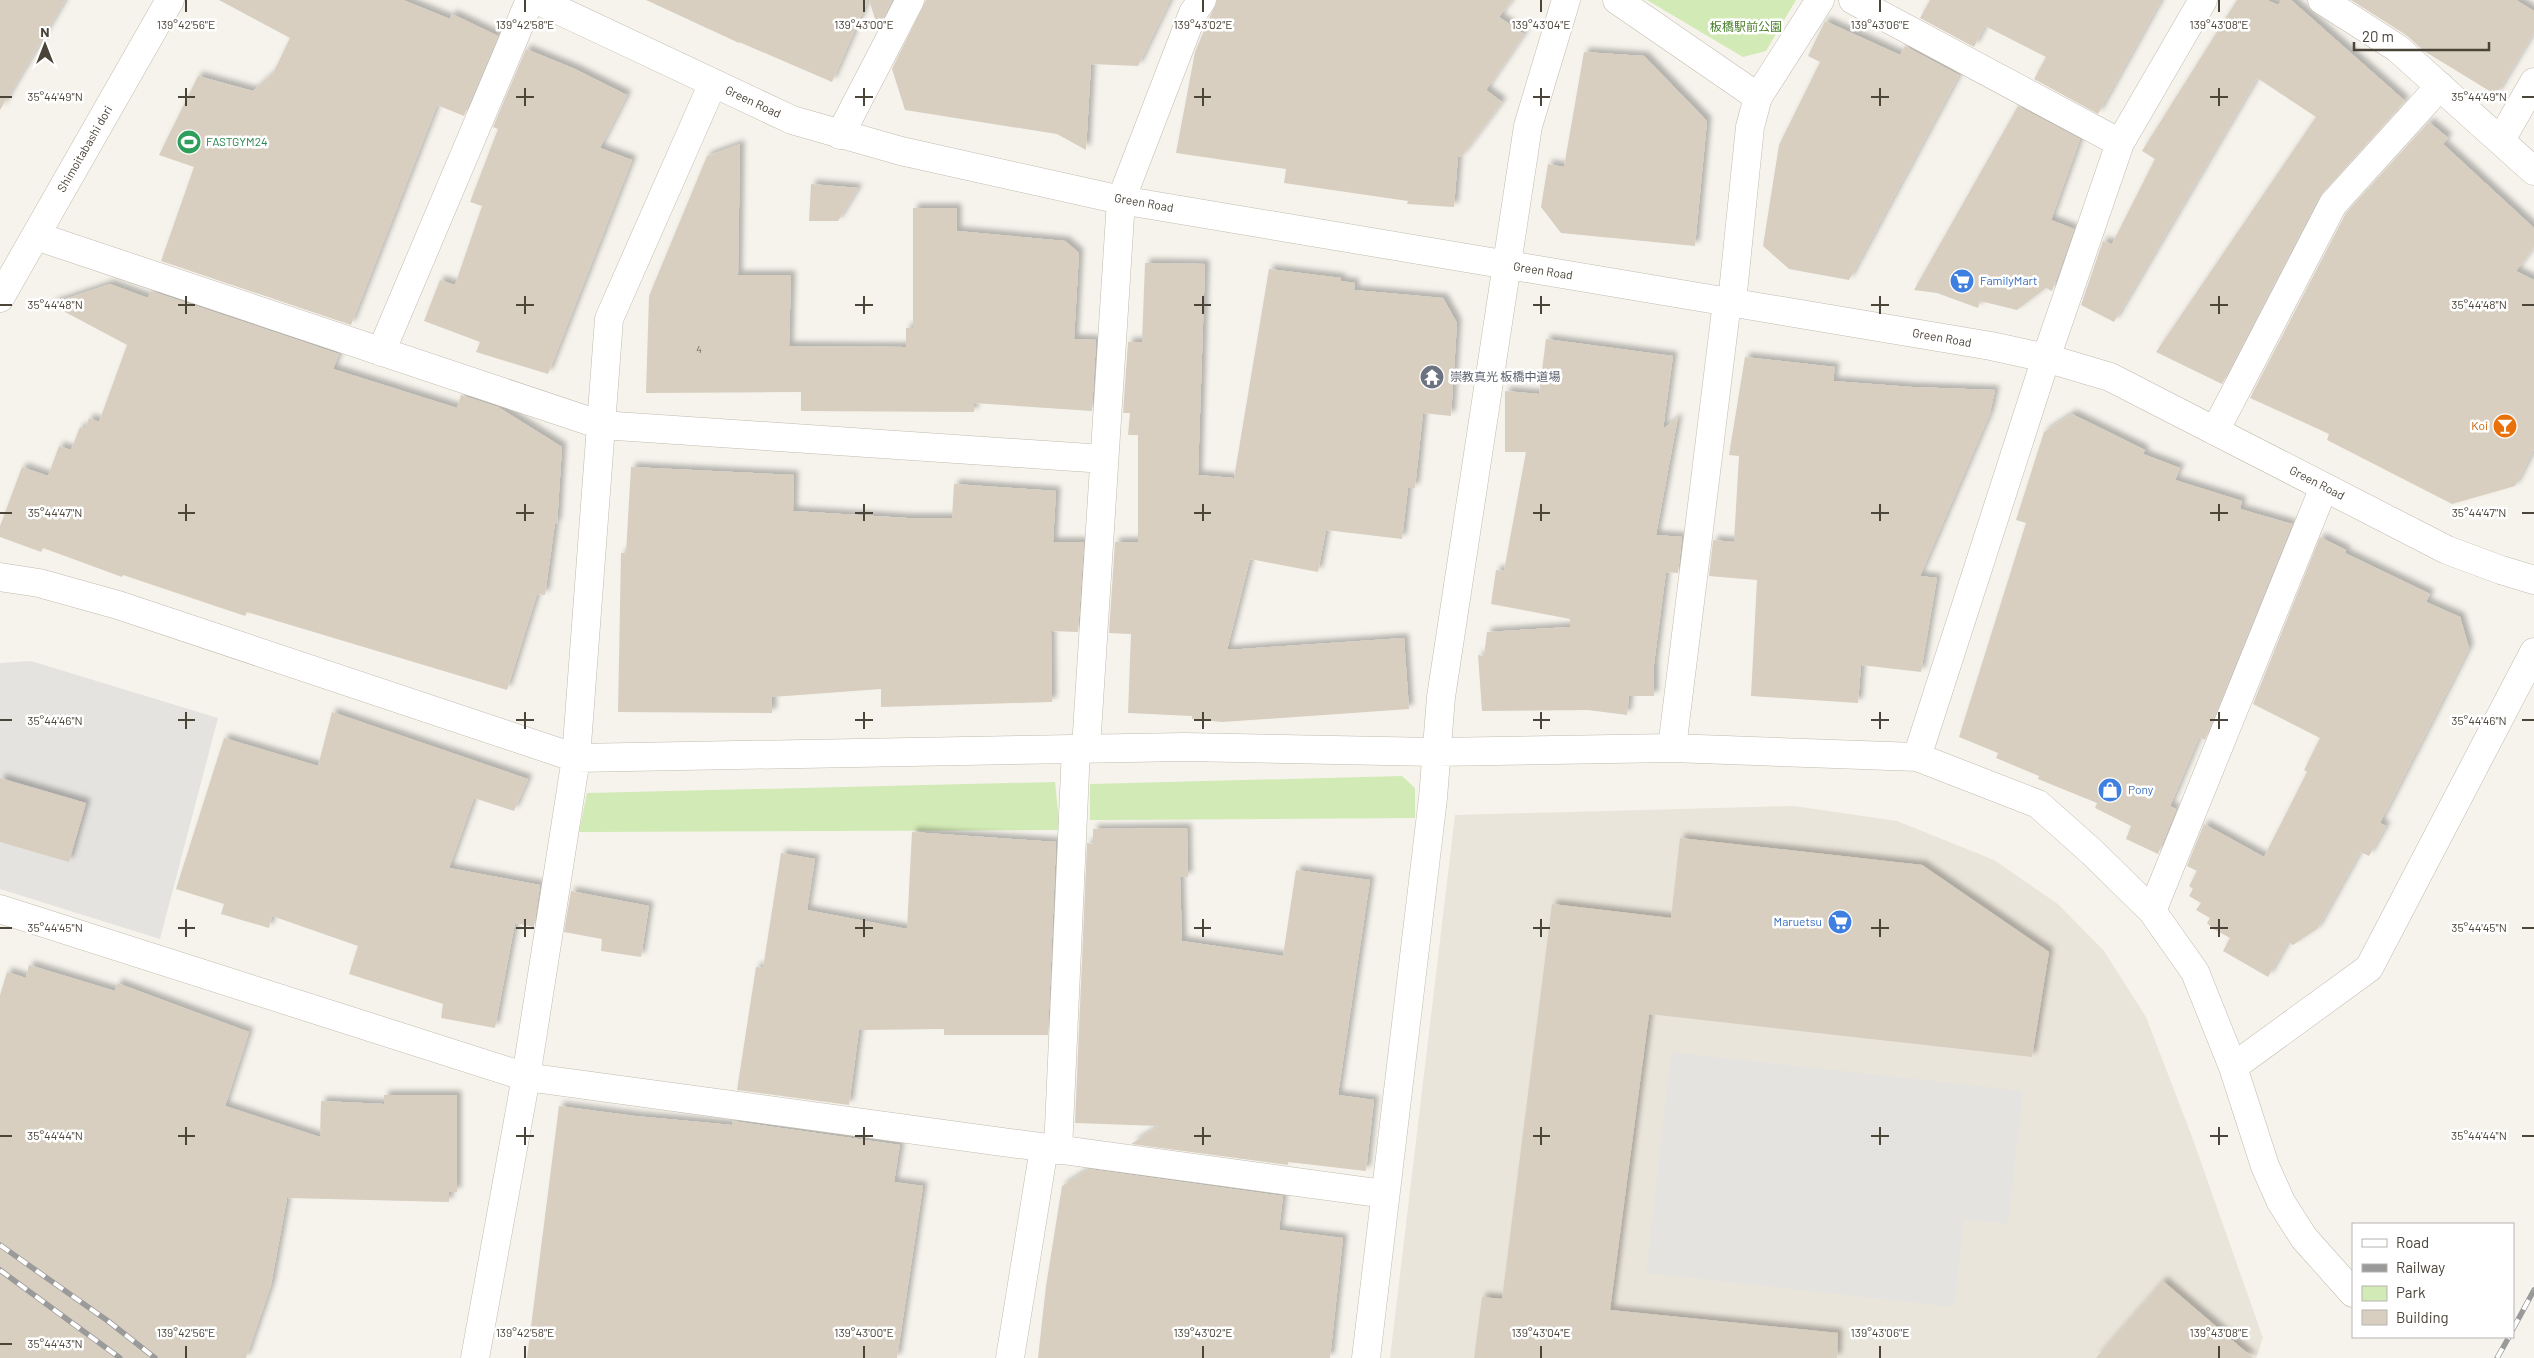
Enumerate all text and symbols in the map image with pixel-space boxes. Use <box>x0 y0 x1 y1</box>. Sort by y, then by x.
text: 139°42'56"E <box>157 17 215 31</box>
text: 139°42'58"E <box>496 17 554 31</box>
text: 139°43'00"E <box>834 17 894 31</box>
text: 139°43'02"E <box>1173 17 1233 31</box>
text: 139°43'04"E <box>1511 17 1571 31</box>
text: 139°43'06"E <box>1851 17 1909 31</box>
text: 139°43'08"E <box>2189 17 2249 31</box>
park label: 板橋駅前公園 <box>1710 19 1782 33</box>
north arrow <box>20 20 70 70</box>
scale bar <box>2354 20 2489 52</box>
text: N <box>40 23 50 40</box>
text: 20 m <box>2362 27 2394 45</box>
street label: Green Road <box>723 82 784 120</box>
text: 35°44'49"N <box>27 89 83 103</box>
text: 35°44'49"N <box>2451 89 2507 103</box>
street label: Shimoitabashi dori <box>54 103 115 194</box>
sports icon: FASTGYM24 <box>176 129 202 155</box>
place label: FASTGYM24 <box>206 134 268 148</box>
street label: Green Road <box>1113 190 1175 214</box>
street label: Green Road <box>1513 258 1574 282</box>
supermarket icon: FamilyMart <box>1949 268 1975 294</box>
place label: FamilyMart <box>1980 273 2037 287</box>
text: 35°44'48"N <box>27 297 83 311</box>
text: 35°44'48"N <box>2451 297 2507 311</box>
street label: Green Road <box>1911 325 1973 349</box>
house number: 4 <box>696 343 702 355</box>
temple icon: 崇教真光 板橋中道場 <box>1419 364 1445 390</box>
place label: 崇教真光 板橋中道場 <box>1450 369 1560 383</box>
bar icon: Koi <box>2492 413 2518 439</box>
place label: Koi <box>2471 418 2488 432</box>
street label: Green Road <box>2288 462 2347 502</box>
text: 35°44'47"N <box>28 505 82 519</box>
text: 35°44'47"N <box>2452 505 2506 519</box>
text: 35°44'46"N <box>27 713 83 727</box>
text: 35°44'46"N <box>2451 713 2507 727</box>
shop icon: Pony <box>2097 777 2123 803</box>
place label: Pony <box>2128 782 2154 796</box>
supermarket icon: Maruetsu <box>1827 909 1853 935</box>
place label: Maruetsu <box>1774 914 1822 928</box>
text: 35°44'45"N <box>27 920 83 934</box>
text: 35°44'45"N <box>2451 920 2507 934</box>
text: 35°44'44"N <box>27 1128 83 1142</box>
text: 35°44'44"N <box>2451 1128 2507 1142</box>
legend <box>2352 1223 2514 1338</box>
text: Road <box>2396 1233 2429 1251</box>
text: Railway <box>2396 1258 2445 1276</box>
text: Park <box>2396 1283 2426 1301</box>
text: Building <box>2396 1308 2449 1326</box>
text: 139°42'56"E <box>157 1325 215 1339</box>
text: 139°42'58"E <box>496 1325 554 1339</box>
text: 139°43'00"E <box>834 1325 894 1339</box>
text: 139°43'02"E <box>1173 1325 1233 1339</box>
text: 139°43'04"E <box>1511 1325 1571 1339</box>
text: 139°43'06"E <box>1851 1325 1909 1339</box>
text: 139°43'08"E <box>2189 1325 2249 1339</box>
text: 35°44'43"N <box>27 1336 83 1350</box>

